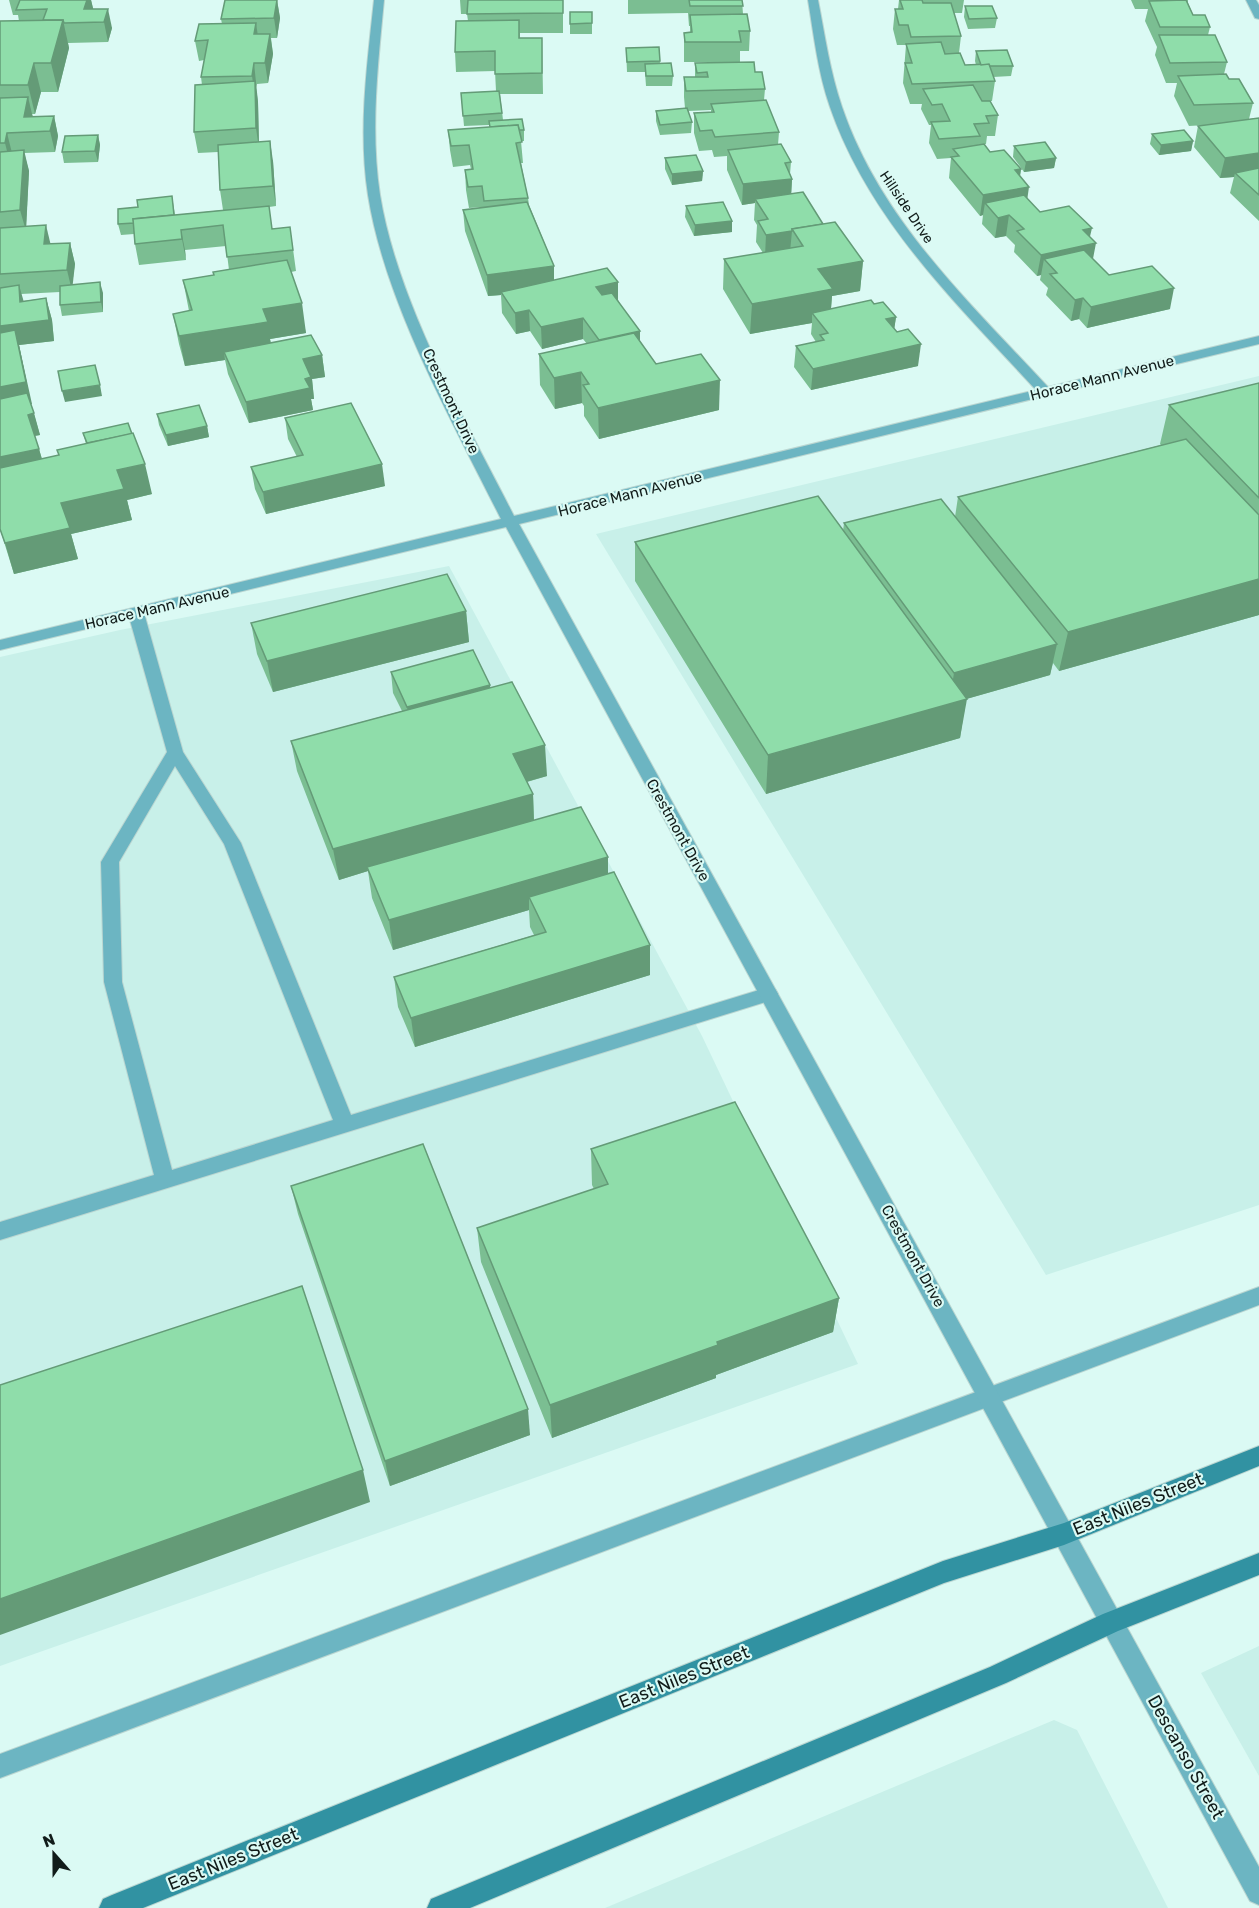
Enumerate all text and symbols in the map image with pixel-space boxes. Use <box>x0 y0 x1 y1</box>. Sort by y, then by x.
street label: Hillside Drive <box>876 168 937 247</box>
street label: Crestmont Drive <box>419 346 483 456</box>
street label: Horace Mann Avenue <box>1028 351 1176 405</box>
street label: Horace Mann Avenue <box>556 467 704 521</box>
street label: Horace Mann Avenue <box>83 583 231 633</box>
street label: Crestmont Drive <box>642 776 714 884</box>
street label: Crestmont Drive <box>877 1202 949 1310</box>
street label: East Niles Street <box>1070 1468 1206 1540</box>
street label: East Niles Street <box>616 1641 752 1713</box>
street label: Descanso Street <box>1143 1691 1229 1823</box>
street label: East Niles Street <box>165 1823 301 1895</box>
north arrow <box>24 1824 84 1884</box>
text: N <box>40 1830 58 1851</box>

